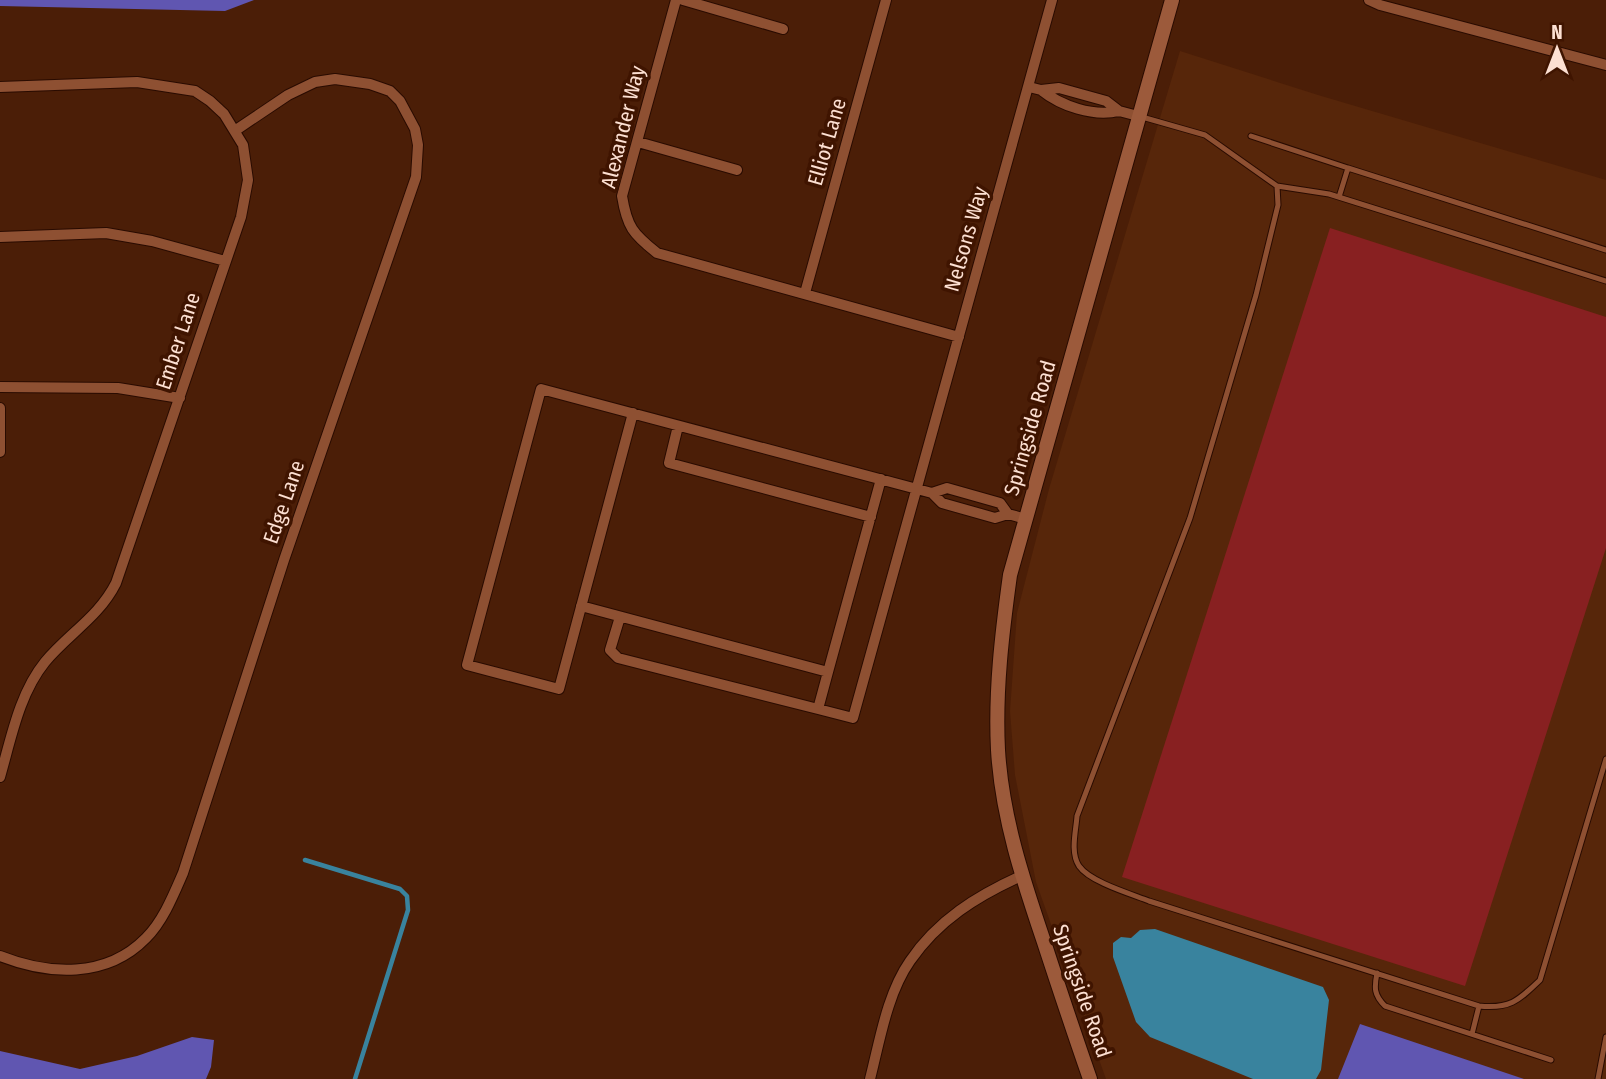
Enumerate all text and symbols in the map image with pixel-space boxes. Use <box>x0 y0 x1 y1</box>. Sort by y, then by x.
north arrow <box>1522 14 1592 84</box>
text: N <box>1551 21 1563 44</box>
street label: Alexander Way <box>595 62 651 191</box>
street label: Elliot Lane <box>802 95 852 189</box>
street label: Nelsons Way <box>939 183 994 295</box>
street label: Ember Lane <box>150 289 206 393</box>
street label: Springside Road <box>998 357 1062 499</box>
street label: Edge Lane <box>258 457 310 547</box>
street label: Springside Road <box>1047 921 1117 1061</box>

